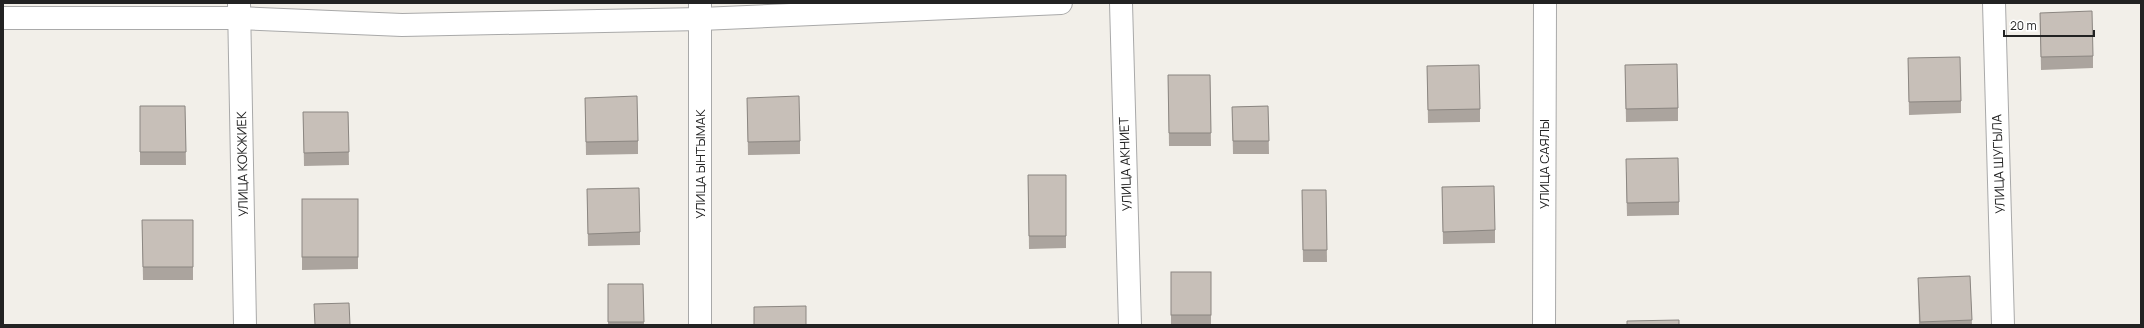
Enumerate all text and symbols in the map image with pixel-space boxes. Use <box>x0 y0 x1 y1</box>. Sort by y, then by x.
scale bar <box>2004 12 2094 38</box>
text: 20 m <box>2010 17 2037 34</box>
street label: УЛИЦА ЫНТЫМАК <box>691 109 709 219</box>
street label: УЛИЦА КОКЖИЕК <box>232 111 252 217</box>
street label: УЛИЦА ШУГЫЛА <box>1987 114 2009 214</box>
street label: УЛИЦА АКНИЕТ <box>1114 116 1136 211</box>
street label: УЛИЦА САЯЛЫ <box>1535 119 1553 209</box>

